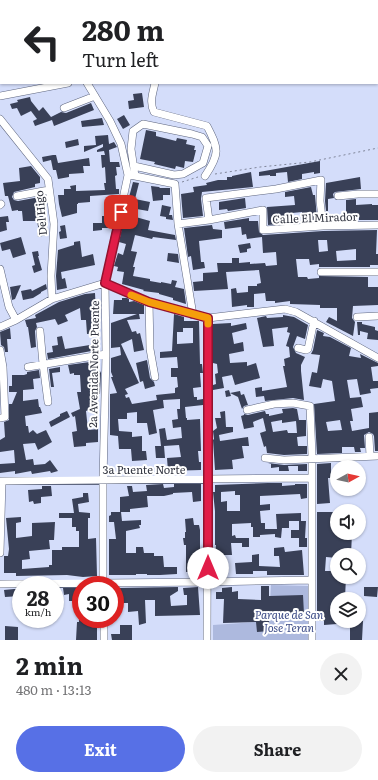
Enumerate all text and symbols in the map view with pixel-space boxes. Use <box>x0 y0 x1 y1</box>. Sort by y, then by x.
text: 280 m <box>82 8 164 50</box>
icon: left <box>16 16 68 68</box>
text: Turn left <box>82 46 159 73</box>
street label: Del Higo <box>30 190 50 236</box>
pin <box>104 195 138 229</box>
icon: arrive <box>110 201 132 223</box>
street label: Calle El Mirador <box>272 207 359 226</box>
street label: 2a Avenida Norte Puente <box>84 300 102 428</box>
north arrow <box>330 460 366 496</box>
map controls <box>330 460 366 628</box>
street label: 3a Puente Norte <box>103 461 186 477</box>
button: sound <box>330 504 366 540</box>
position arrow <box>187 547 229 589</box>
button: search <box>330 548 366 584</box>
speed limit sign: 30 <box>72 576 124 628</box>
text: 28 <box>27 582 49 612</box>
button: layers <box>330 592 366 628</box>
text: km/h <box>25 604 51 619</box>
park label: Parque de San Jose Teran <box>255 606 324 635</box>
text: 2 min <box>16 647 83 682</box>
button: close <box>320 653 362 695</box>
text: 480 m · 13:13 <box>16 680 92 699</box>
button: Exit <box>16 726 185 772</box>
button: Share <box>193 726 362 772</box>

